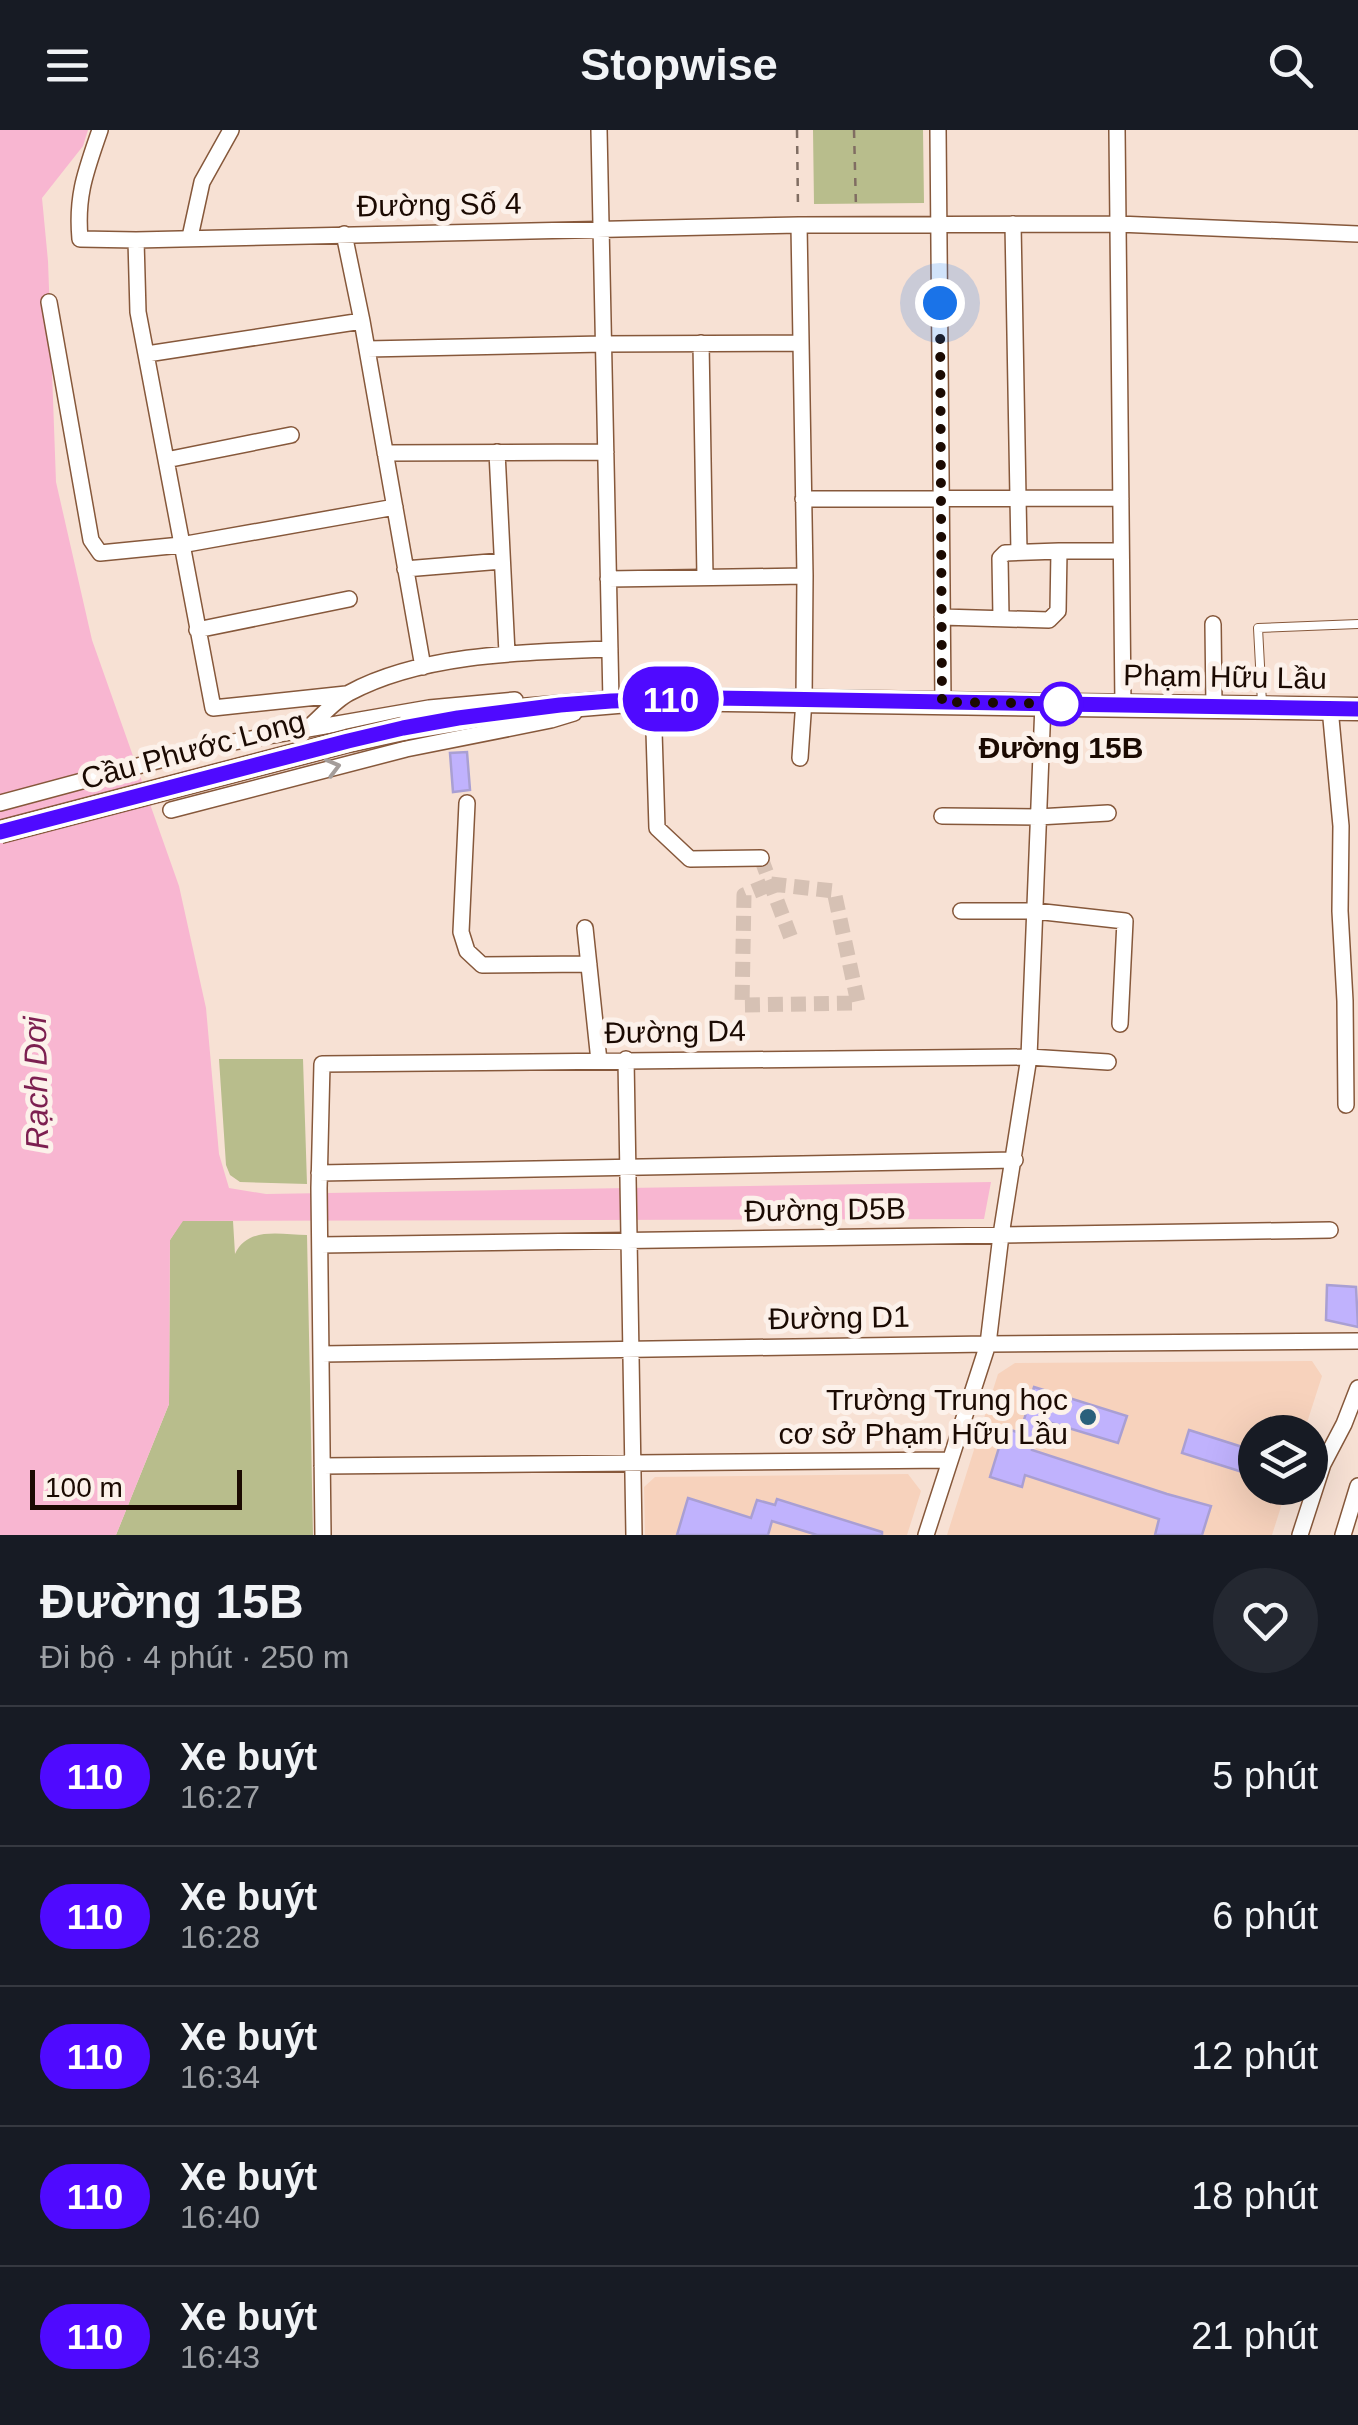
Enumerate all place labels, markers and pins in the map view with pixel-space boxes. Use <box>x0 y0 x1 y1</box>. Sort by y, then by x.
marker: Đường 15B <box>1040 683 1082 725</box>
place label: Đường 15B <box>979 731 1143 764</box>
place label: Trường Trung học cơ sở Phạm Hữu Lầu <box>778 1383 1068 1450</box>
marker: Trường Trung học cơ sở Phạm Hữu Lầu <box>1077 1406 1099 1428</box>

